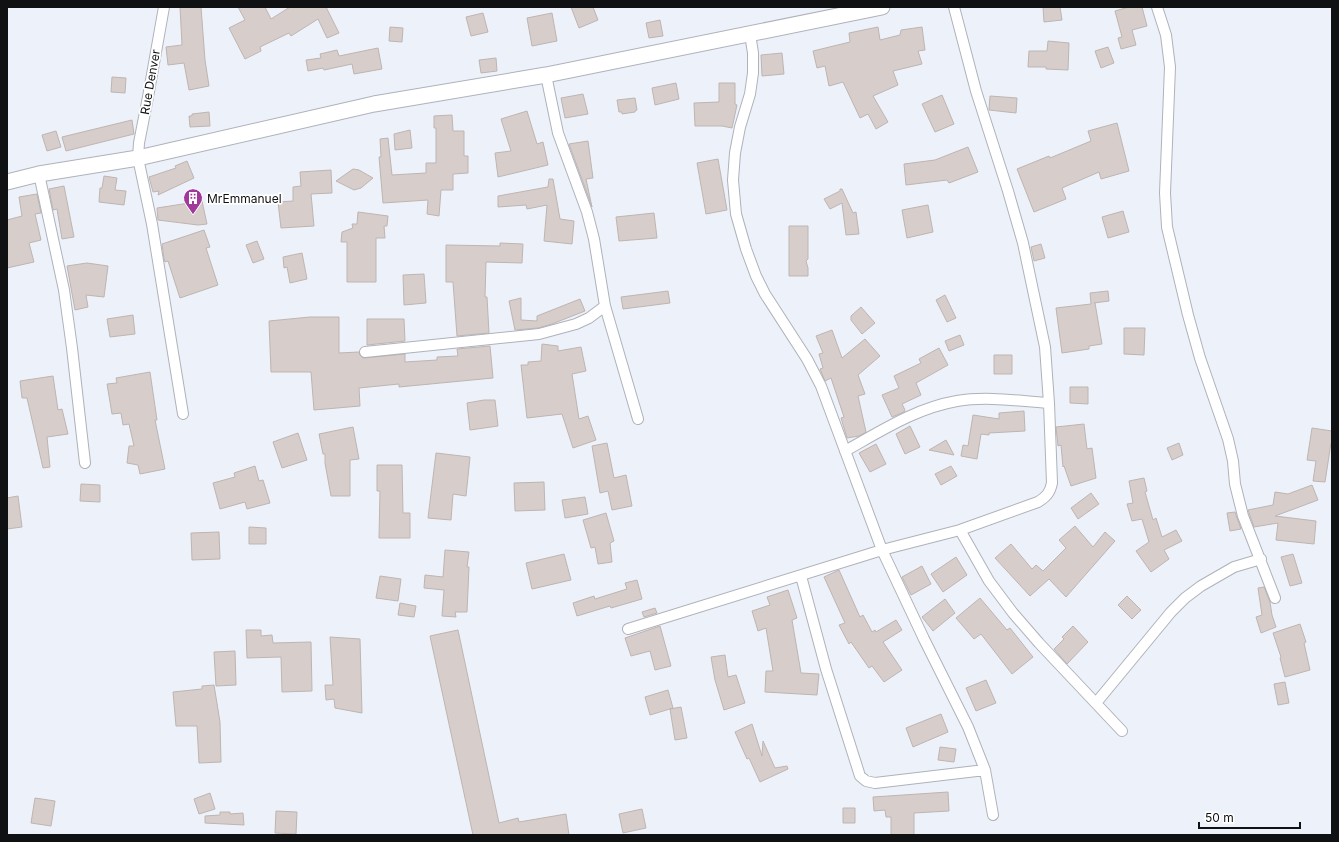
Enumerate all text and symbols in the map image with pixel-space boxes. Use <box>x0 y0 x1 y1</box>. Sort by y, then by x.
street label: Rue Denver <box>137 48 163 116</box>
building icon: MrEmmanuel <box>182 187 204 215</box>
place label: MrEmmanuel <box>207 191 282 206</box>
scale bar <box>1199 804 1300 830</box>
text: 50 m <box>1205 810 1234 825</box>

